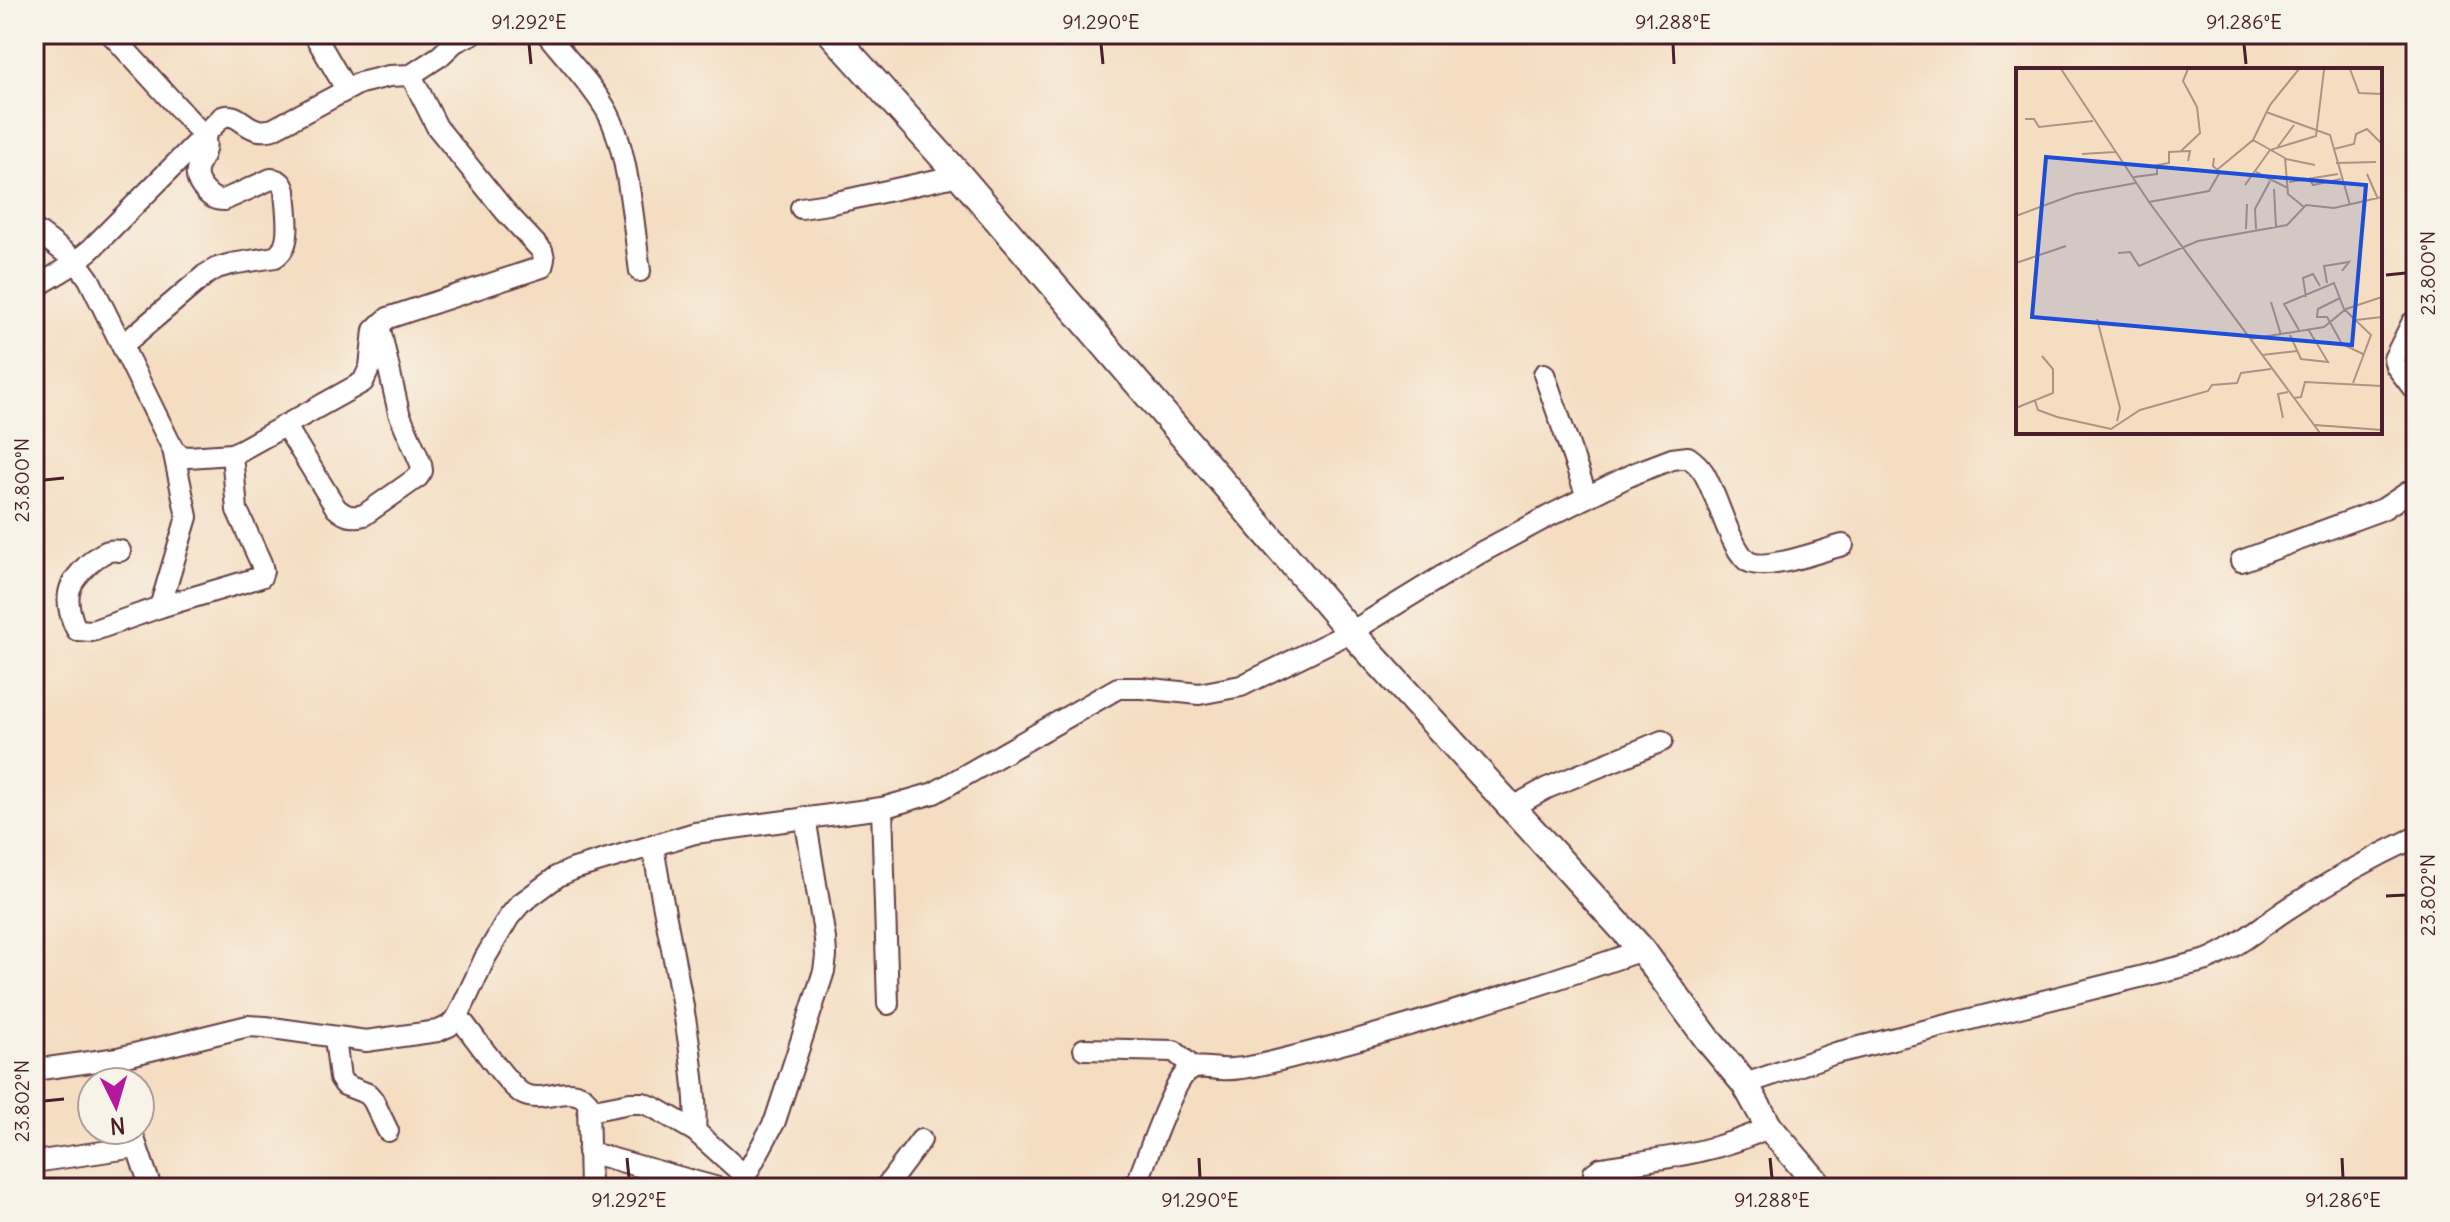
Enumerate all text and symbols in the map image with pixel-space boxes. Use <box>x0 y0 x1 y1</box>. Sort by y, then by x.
text: 91.292°E <box>491 9 567 34</box>
text: 91.290°E <box>1062 9 1140 34</box>
text: 91.288°E <box>1635 9 1711 34</box>
text: 91.286°E <box>2206 9 2282 34</box>
inset map <box>2016 68 2382 434</box>
text: 23.800°N <box>2415 231 2440 315</box>
text: 23.800°N <box>9 438 34 522</box>
text: 23.802°N <box>2415 854 2440 936</box>
text: 23.802°N <box>9 1060 34 1142</box>
north arrow <box>76 1066 156 1146</box>
text: N <box>109 1111 127 1141</box>
text: 91.292°E <box>591 1187 667 1212</box>
text: 91.290°E <box>1161 1187 1239 1212</box>
text: 91.288°E <box>1734 1187 1810 1212</box>
text: 91.286°E <box>2305 1187 2381 1212</box>

